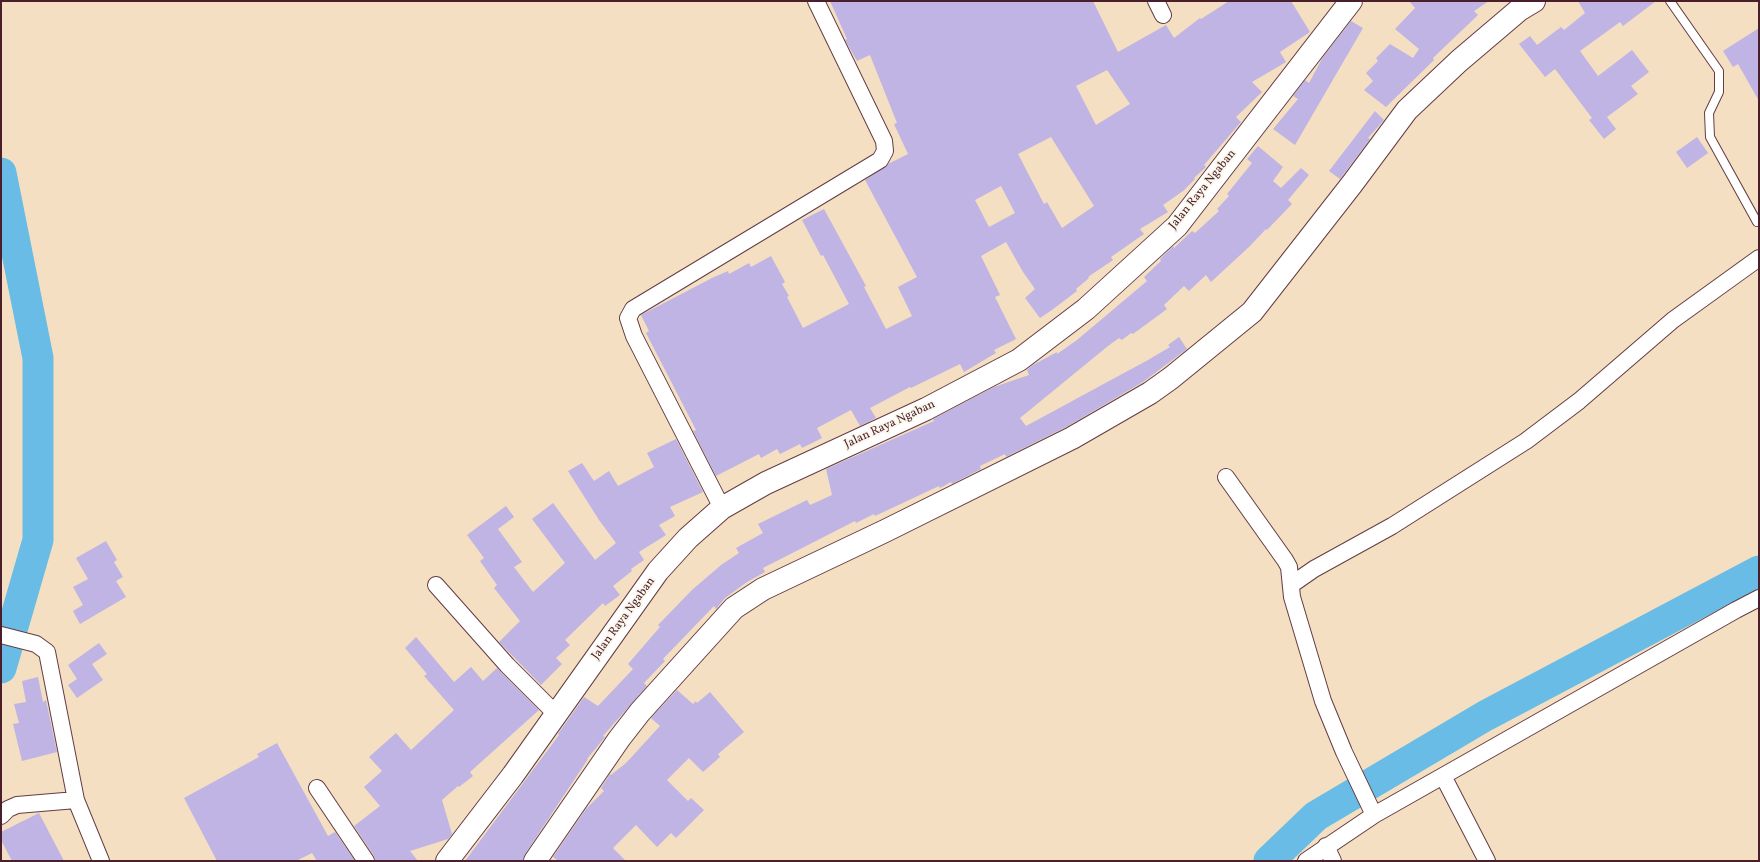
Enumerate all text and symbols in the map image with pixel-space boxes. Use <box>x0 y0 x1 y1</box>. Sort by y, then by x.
street label: Jalan Raya Ngaban <box>1166 147 1240 233</box>
street label: Jalan Raya Ngaban <box>842 398 938 452</box>
street label: Jalan Raya Ngaban <box>589 575 659 663</box>

